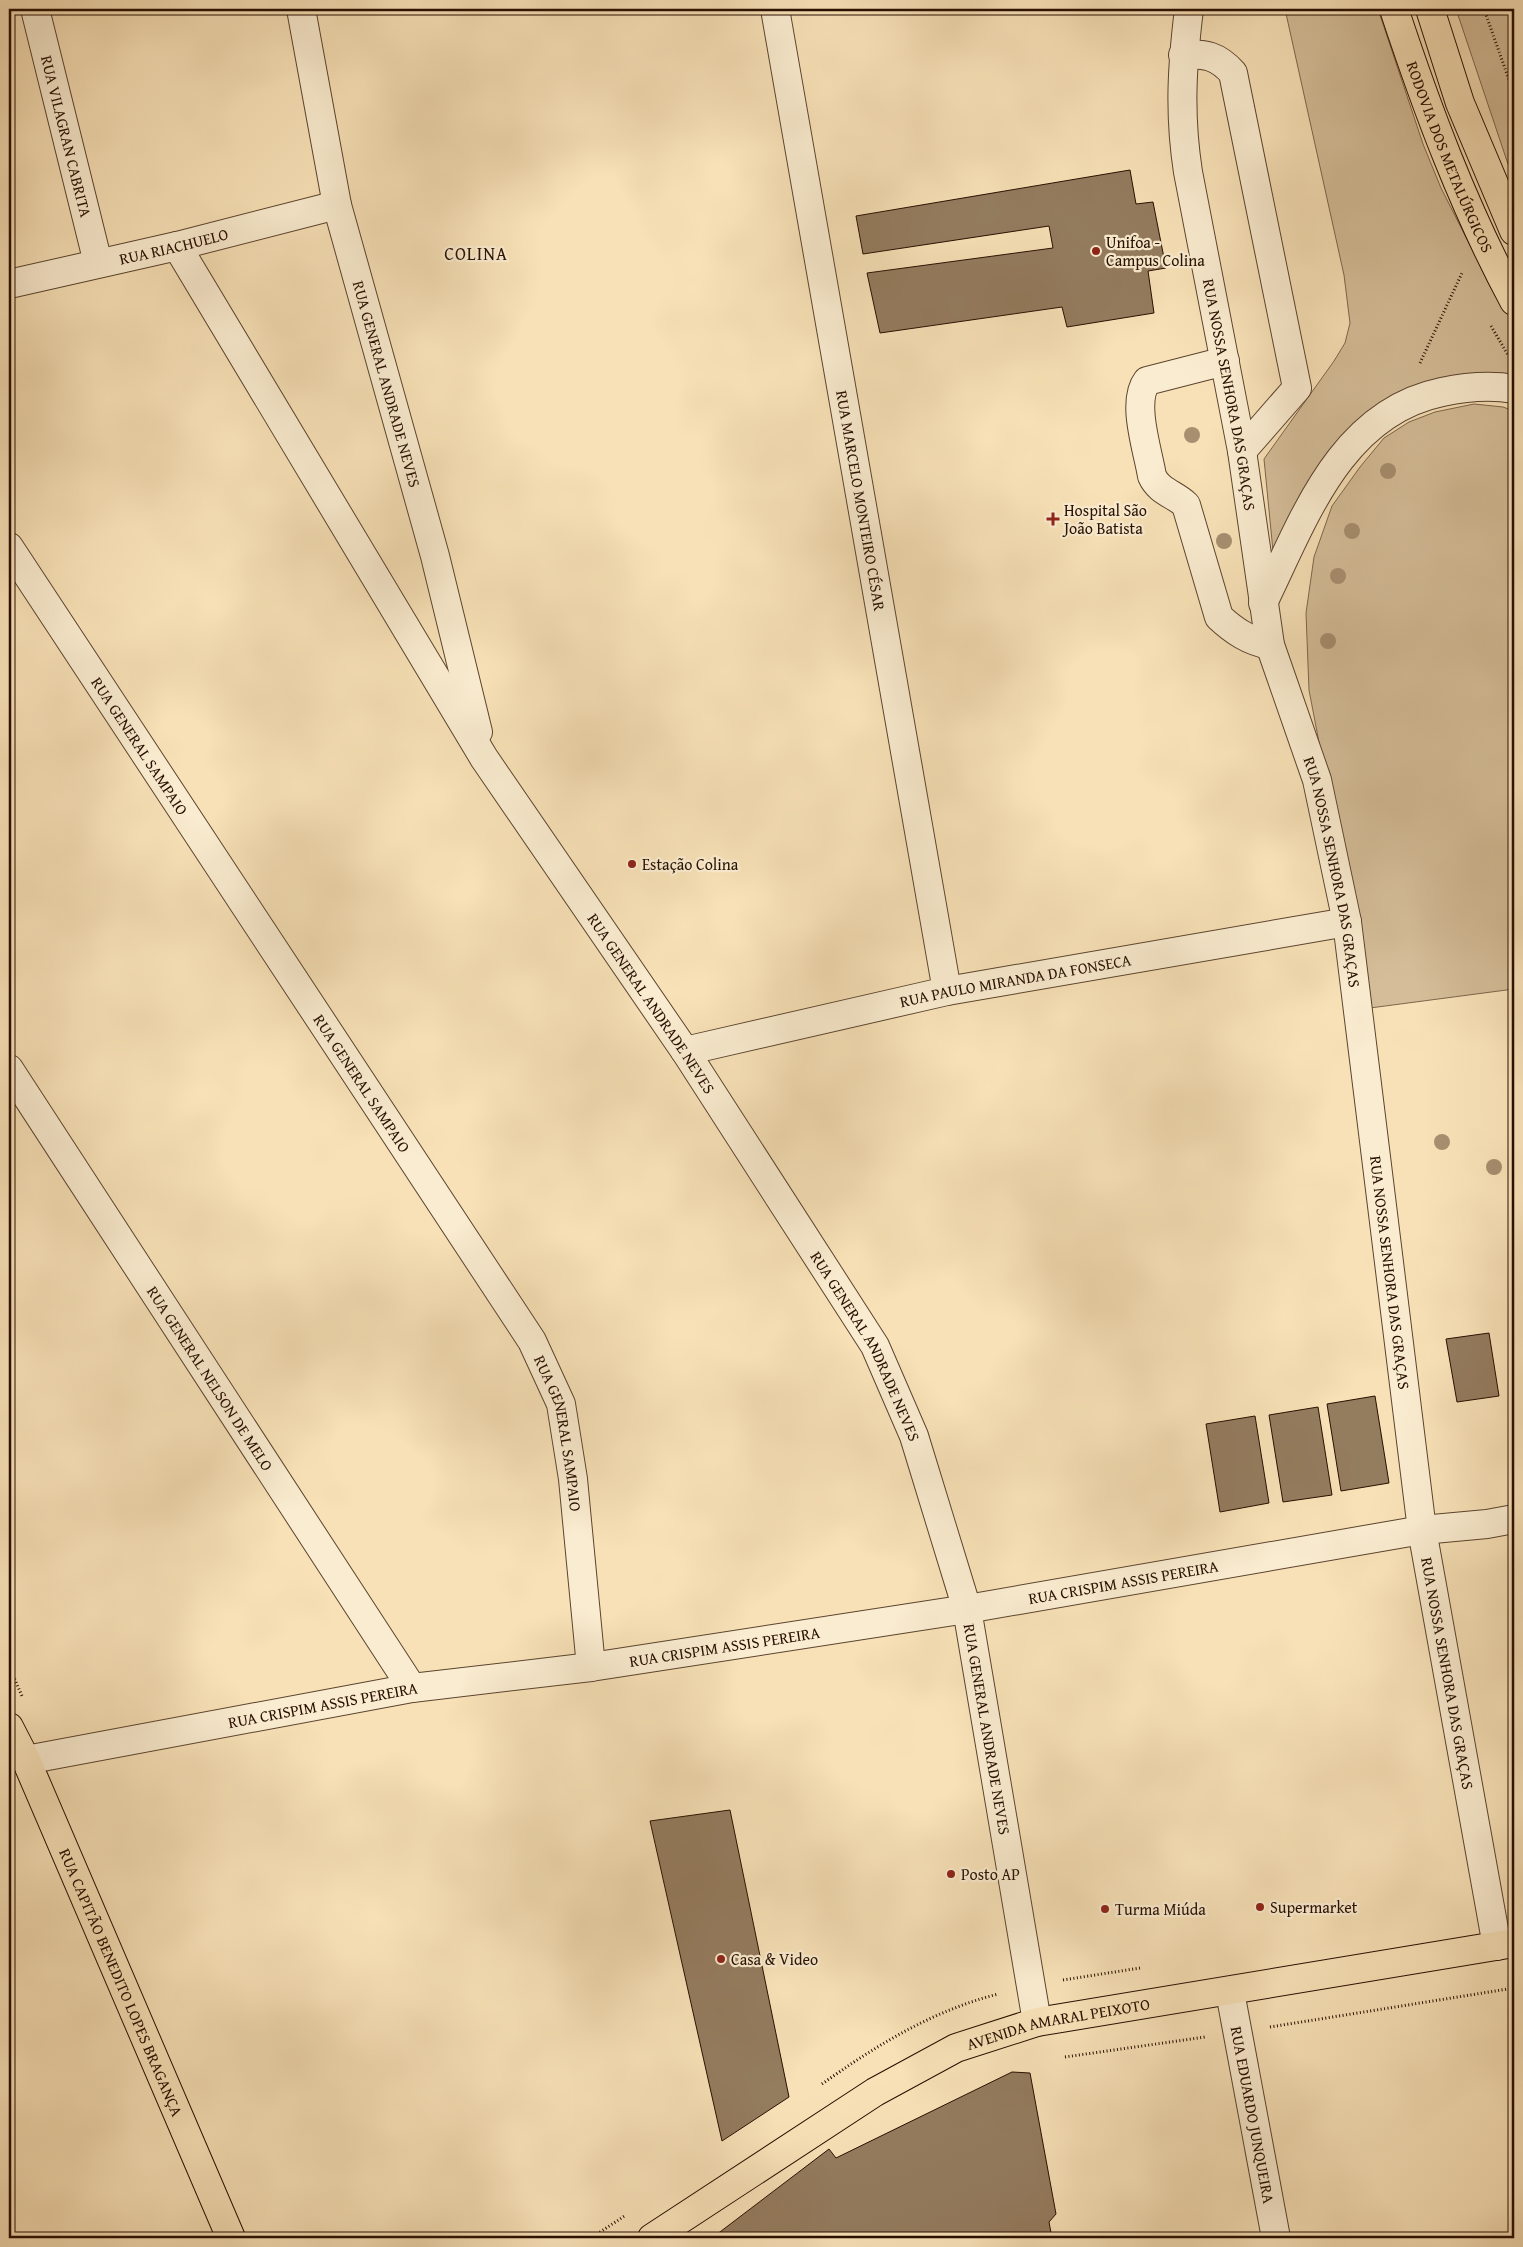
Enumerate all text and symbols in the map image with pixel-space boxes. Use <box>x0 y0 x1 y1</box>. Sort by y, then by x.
street label: RUA VILAGRAN CABRITA <box>35 53 98 220</box>
street label: RODOVIA DOS METALÚRGICOS <box>1401 58 1500 257</box>
street label: RUA RIACHUELO <box>117 221 231 271</box>
place label: Unifoa - Campus Colina <box>1106 230 1205 272</box>
district label: COLINA <box>444 240 508 267</box>
marker: Unifoa - Campus Colina <box>1090 245 1102 257</box>
street label: RUA NOSSA SENHORA DAS GRAÇAS <box>1197 277 1262 512</box>
street label: RUA GENERAL ANDRADE NEVES <box>347 278 427 490</box>
street label: RUA MARCELO MONTEIRO CÉSAR <box>830 388 892 613</box>
place label: Hospital São João Batista <box>1062 498 1147 540</box>
marker: Hospital São João Batista <box>1046 512 1060 526</box>
street label: RUA GENERAL SAMPAIO <box>86 672 194 820</box>
street label: RUA NOSSA SENHORA DAS GRAÇAS <box>1298 753 1367 989</box>
place label: Estação Colina <box>642 852 739 876</box>
marker: Estação Colina <box>626 858 638 870</box>
street label: RUA GENERAL ANDRADE NEVES <box>582 908 721 1098</box>
street label: RUA PAULO MIRANDA DA FONSECA <box>897 947 1133 1013</box>
street label: RUA GENERAL SAMPAIO <box>308 1009 417 1157</box>
street label: RUA NOSSA SENHORA DAS GRAÇAS <box>1364 1154 1417 1391</box>
street label: RUA GENERAL ANDRADE NEVES <box>805 1246 927 1444</box>
street label: RUA GENERAL NELSON DE MELO <box>141 1281 280 1476</box>
street label: RUA GENERAL SAMPAIO <box>528 1351 588 1513</box>
street label: RUA CRISPIM ASSIS PEREIRA <box>1026 1554 1221 1610</box>
street label: RUA NOSSA SENHORA DAS GRAÇAS <box>1415 1555 1481 1791</box>
street label: RUA CRISPIM ASSIS PEREIRA <box>628 1620 822 1673</box>
street label: RUA GENERAL ANDRADE NEVES <box>958 1622 1017 1837</box>
street label: RUA CRISPIM ASSIS PEREIRA <box>226 1675 419 1734</box>
street label: RUA CAPITÃO BENEDITO LOPES BRAGANÇA <box>53 1845 190 2120</box>
place label: Posto AP <box>961 1862 1020 1886</box>
marker: Posto AP <box>945 1868 957 1880</box>
place label: Supermarket <box>1270 1895 1358 1919</box>
place label: Turma Miúda <box>1115 1897 1206 1921</box>
marker: Supermarket <box>1254 1901 1266 1913</box>
marker: Turma Miúda <box>1099 1903 1111 1915</box>
place label: Casa & Video <box>731 1947 818 1971</box>
marker: Casa & Video <box>715 1953 727 1965</box>
street label: AVENIDA AMARAL PEIXOTO <box>963 1991 1152 2056</box>
street label: RUA EDUARDO JUNQUEIRA <box>1225 2024 1281 2206</box>

